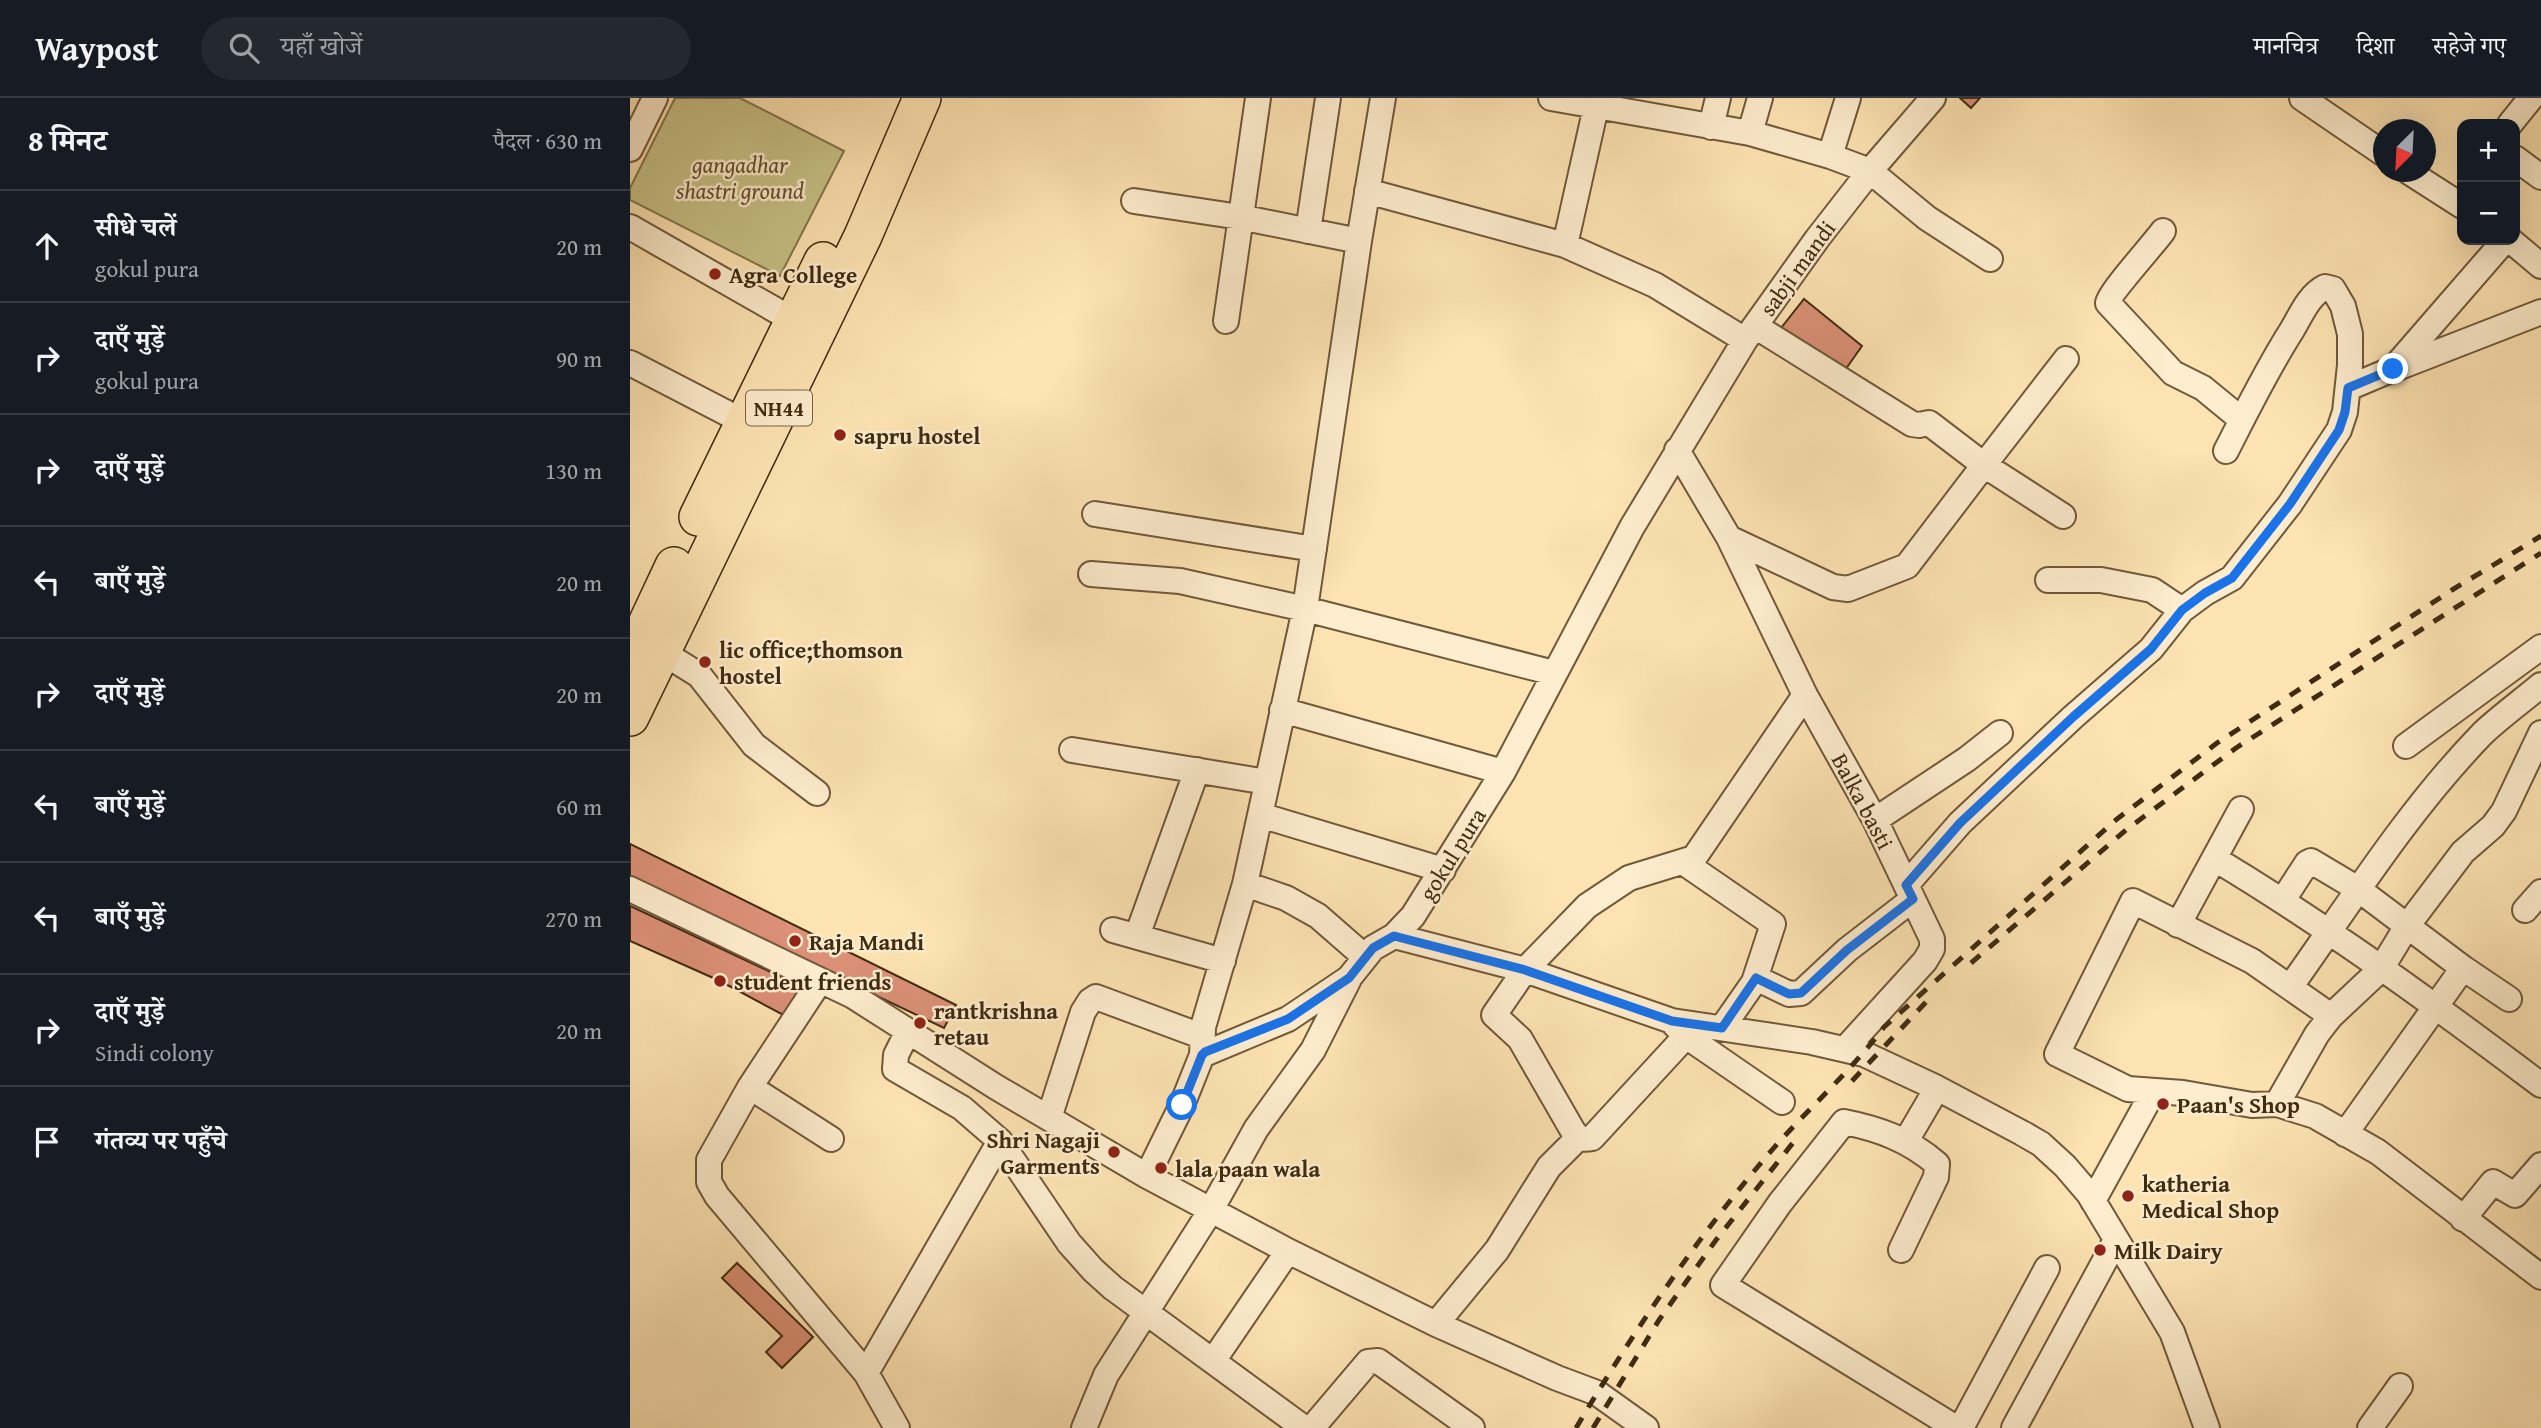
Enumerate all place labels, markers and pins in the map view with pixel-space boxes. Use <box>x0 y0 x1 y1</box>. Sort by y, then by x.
place label: Agra College <box>729 258 857 291</box>
marker: Agra College <box>707 266 723 282</box>
place label: sapru hostel <box>854 419 980 452</box>
marker: sapru hostel <box>832 427 848 443</box>
place label: lic office;thomson hostel <box>719 633 903 692</box>
marker: lic office;thomson hostel <box>697 654 713 670</box>
place label: Raja Mandi <box>809 925 924 958</box>
marker: Raja Mandi <box>787 933 803 949</box>
place label: student friends <box>734 965 891 998</box>
marker: student friends <box>712 973 728 989</box>
place label: rantkrishna retau <box>934 994 1058 1053</box>
marker: rantkrishna retau <box>912 1015 928 1031</box>
place label: Paan's Shop <box>2177 1088 2300 1121</box>
marker: Paan's Shop <box>2155 1096 2171 1112</box>
place label: Shri Nagaji Garments <box>987 1123 1100 1182</box>
marker: Shri Nagaji Garments <box>1106 1144 1122 1160</box>
place label: lala paan wala <box>1175 1152 1320 1185</box>
marker: lala paan wala <box>1153 1160 1169 1176</box>
place label: katheria Medical Shop <box>2142 1167 2279 1226</box>
marker: katheria Medical Shop <box>2120 1188 2136 1204</box>
place label: Milk Dairy <box>2114 1234 2223 1267</box>
marker: Milk Dairy <box>2092 1242 2108 1258</box>

